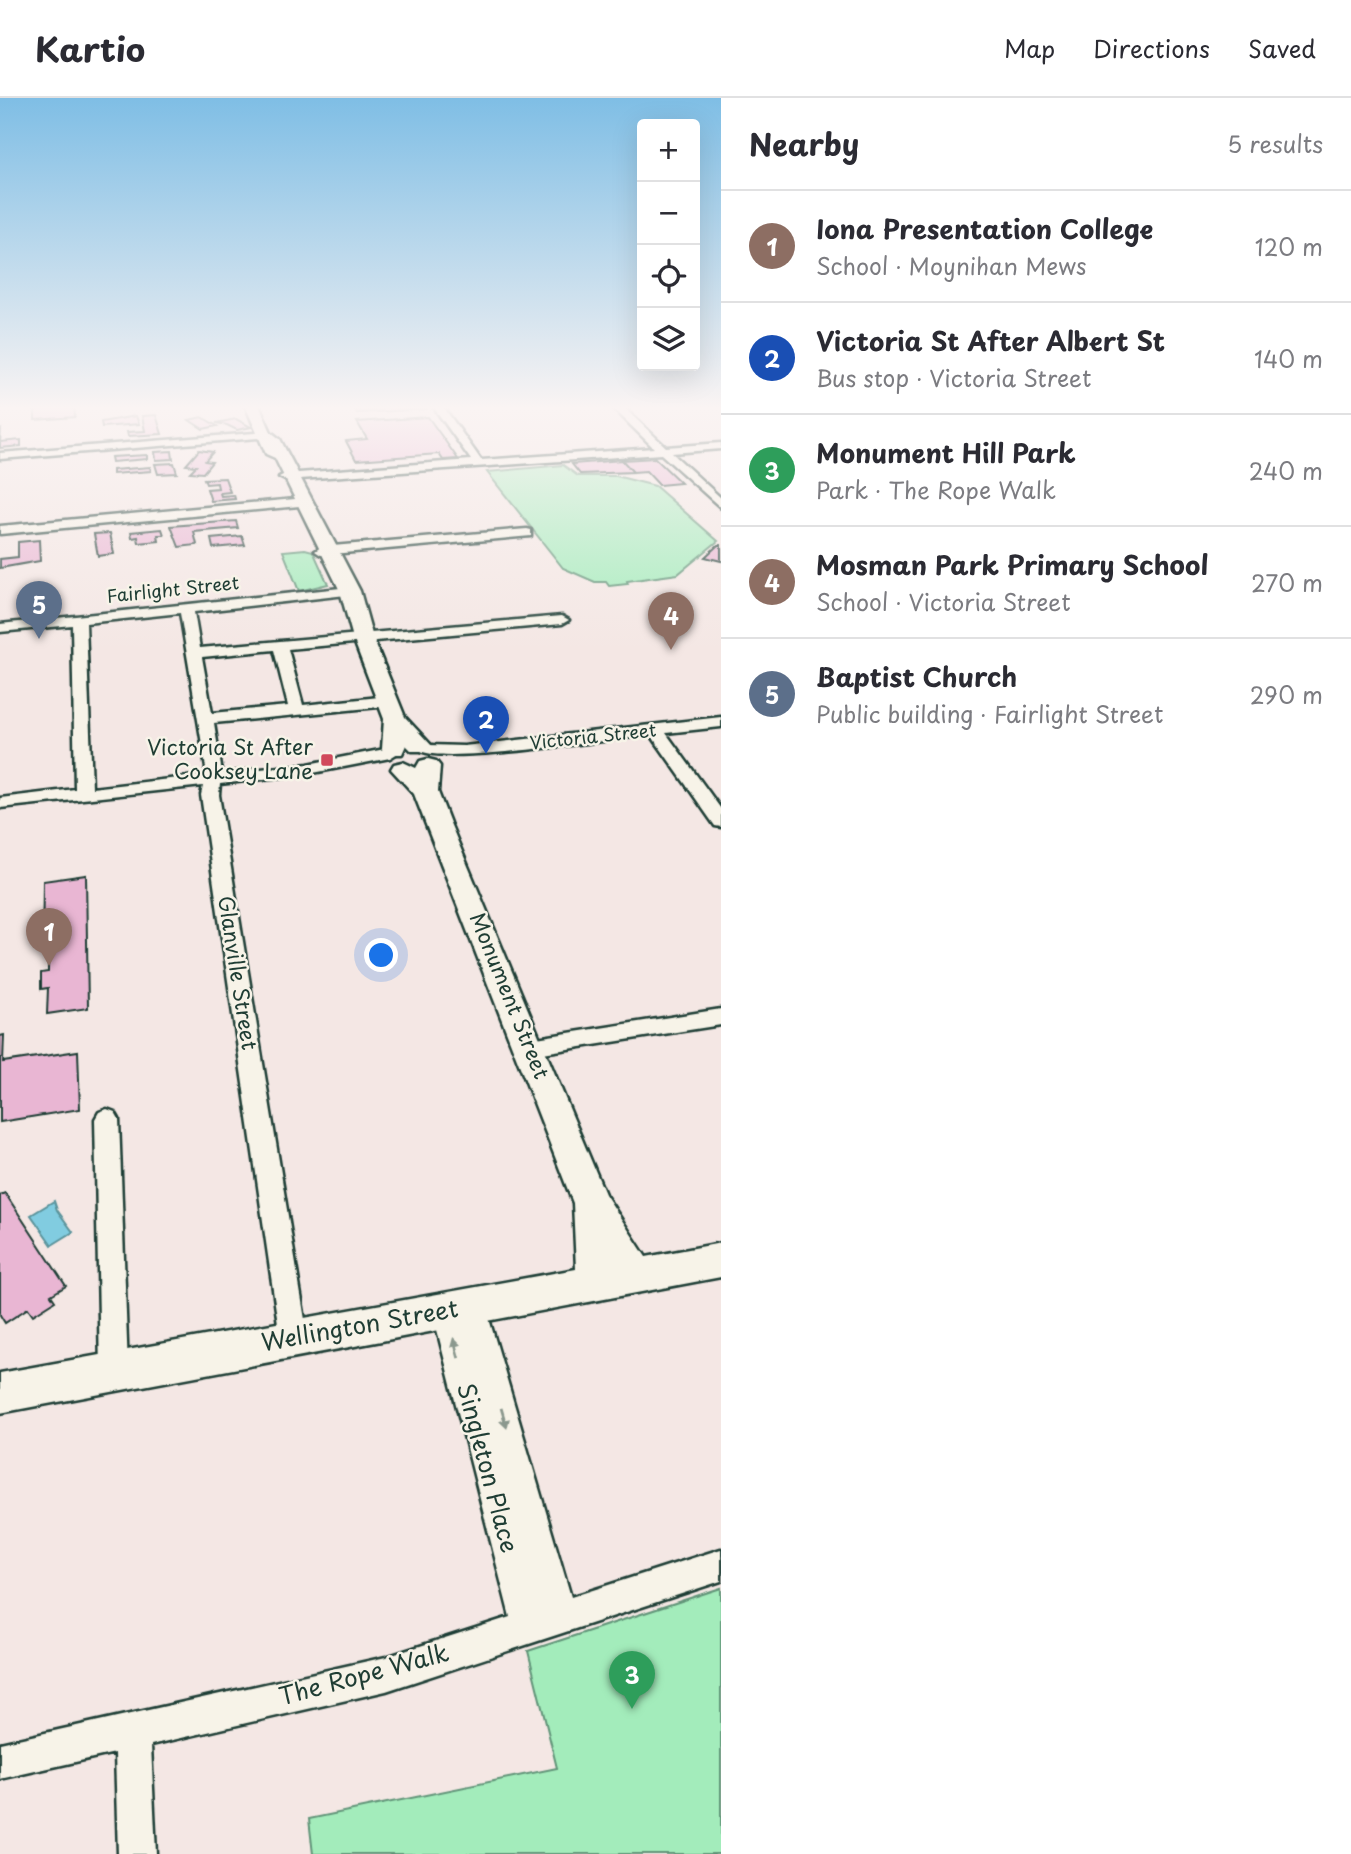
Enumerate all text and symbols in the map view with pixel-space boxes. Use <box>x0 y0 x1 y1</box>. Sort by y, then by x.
text: Kartio <box>35 23 145 73</box>
text: Map <box>1004 30 1055 66</box>
text: Directions <box>1093 30 1210 66</box>
text: Saved <box>1248 30 1316 66</box>
map controls <box>637 119 700 371</box>
button: + <box>637 119 700 182</box>
text: Nearby <box>749 121 859 166</box>
text: 5 results <box>1227 126 1323 161</box>
button: − <box>637 182 700 245</box>
text: Iona Presentation College <box>816 209 1153 248</box>
text: 1 <box>767 229 778 264</box>
text: 120 m <box>1255 229 1323 264</box>
button: locate <box>637 245 700 308</box>
text: School · Moynihan Mews <box>816 248 1087 283</box>
button: layers <box>637 308 700 371</box>
text: Victoria St After Albert St <box>816 321 1165 360</box>
text: 2 <box>764 341 780 376</box>
text: 140 m <box>1254 341 1323 376</box>
text: Bus stop · Victoria Street <box>816 360 1091 395</box>
text: Monument Hill Park <box>816 433 1076 472</box>
text: 3 <box>764 453 780 488</box>
text: 240 m <box>1249 453 1323 488</box>
text: Park · The Rope Walk <box>816 472 1056 507</box>
text: Mosman Park Primary School <box>816 545 1209 584</box>
text: 4 <box>764 565 780 600</box>
text: 270 m <box>1251 565 1323 600</box>
street label: Fairlight Street <box>105 568 240 609</box>
pin: 5 <box>16 581 62 639</box>
text: School · Victoria Street <box>816 584 1071 619</box>
pin: 4 <box>648 592 694 650</box>
text: Baptist Church <box>816 657 1017 696</box>
text: 5 <box>765 677 779 712</box>
text: 290 m <box>1250 677 1323 712</box>
pin: 2 <box>463 696 509 754</box>
text: Public building · Fairlight Street <box>816 696 1163 731</box>
street label: Victoria Street <box>528 715 657 756</box>
place label: Victoria St After Cooksey Lane <box>147 730 313 786</box>
marker: Victoria St After Cooksey Lane <box>319 752 335 768</box>
street label: Glanville Street <box>211 893 267 1052</box>
street label: Monument Street <box>463 907 559 1083</box>
pin: 1 <box>26 908 72 966</box>
your location <box>364 938 398 972</box>
street label: Wellington Street <box>258 1289 461 1359</box>
one-way arrow <box>450 1337 461 1359</box>
street label: Singleton Place <box>449 1379 529 1556</box>
one-way arrow <box>499 1408 509 1429</box>
street label: The Rope Walk <box>274 1633 453 1713</box>
pin: 3 <box>609 1651 655 1709</box>

